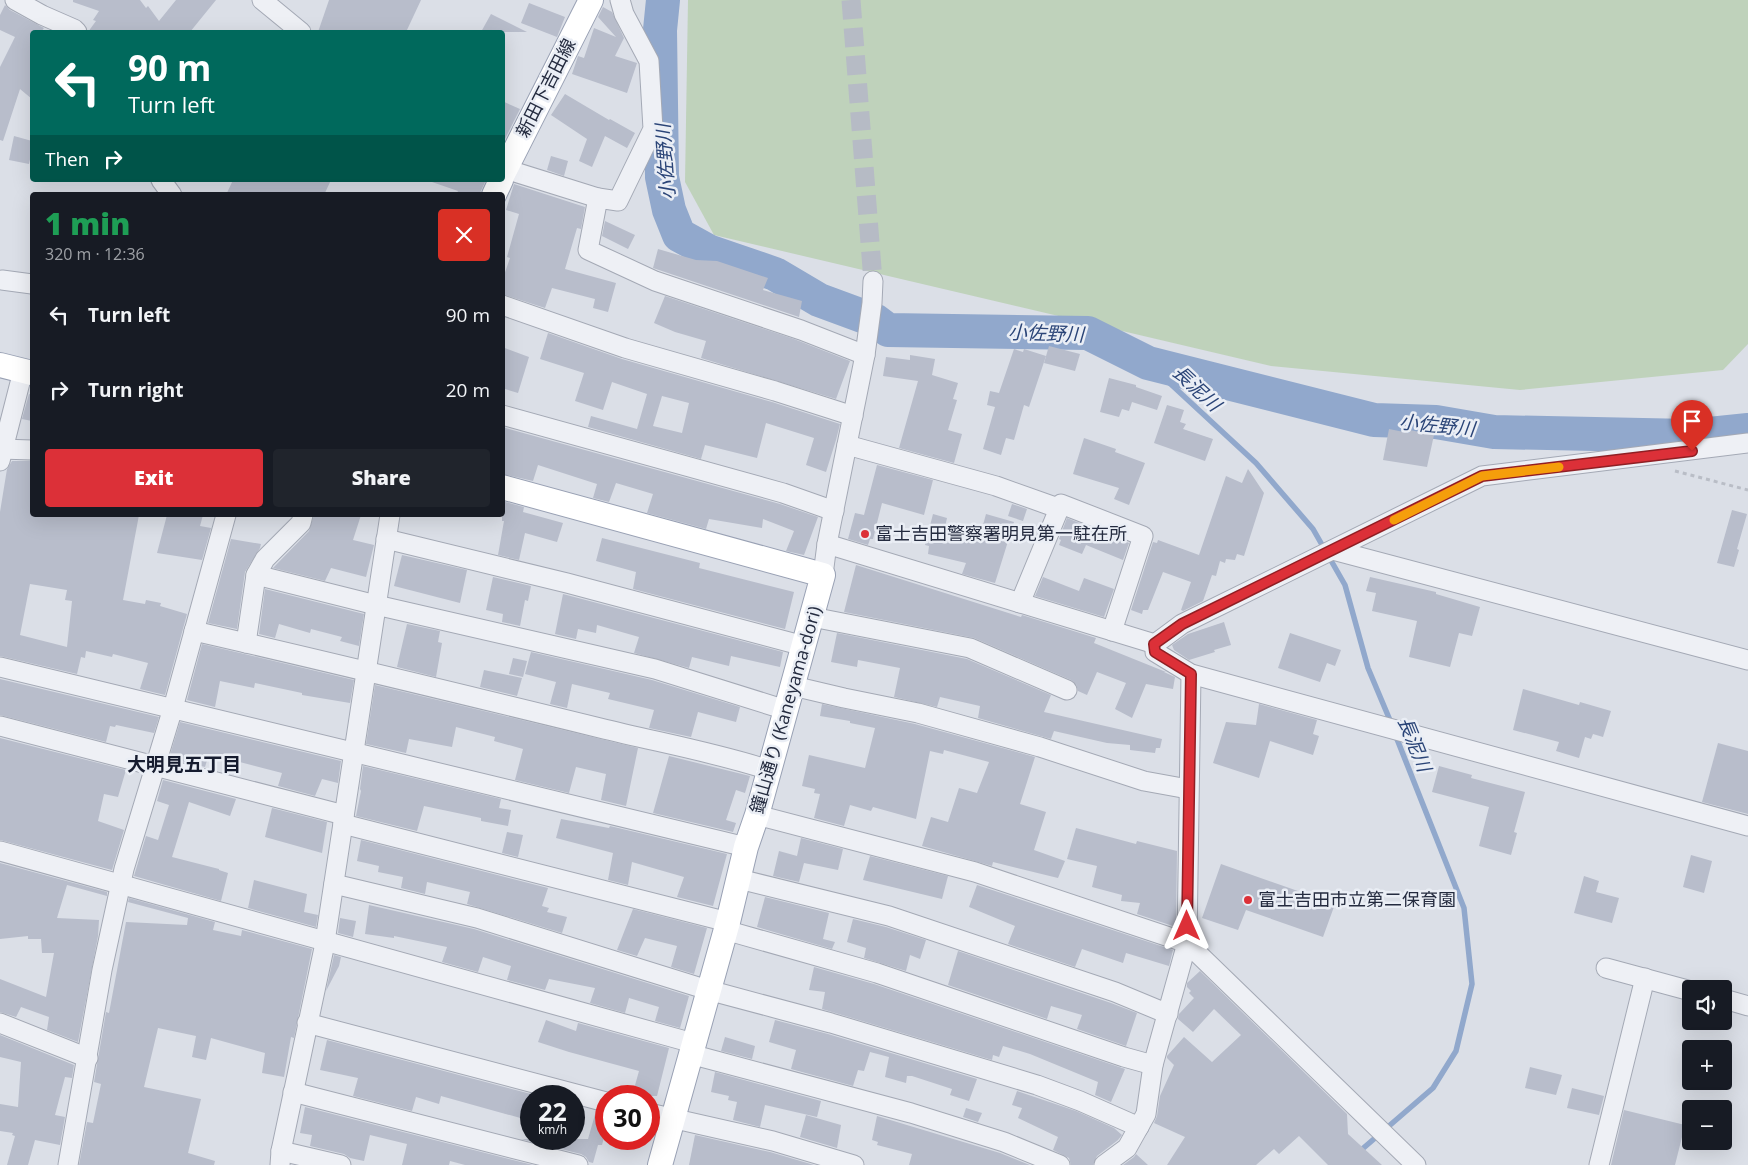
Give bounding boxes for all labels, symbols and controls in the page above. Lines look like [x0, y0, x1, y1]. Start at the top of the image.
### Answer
street label: 新田下吉田線 [510, 34, 580, 141]
text: 90 m [128, 44, 211, 91]
icon: left [45, 50, 110, 115]
text: Turn left [128, 89, 215, 119]
water label: 小佐野川 [649, 121, 681, 201]
icon: right [99, 145, 127, 173]
text: Then [45, 146, 89, 172]
text: 1 min [45, 203, 130, 244]
button: close [438, 209, 490, 261]
text: 320 m · 12:36 [45, 243, 145, 265]
icon: left [45, 301, 73, 329]
text: Turn left [88, 302, 170, 328]
text: 90 m [446, 302, 490, 328]
water label: 小佐野川 [1008, 319, 1086, 347]
water label: 長泥川 [1167, 359, 1228, 418]
icon: right [45, 376, 73, 404]
text: Turn right [88, 377, 183, 403]
text: 20 m [446, 377, 490, 403]
pin [1671, 400, 1713, 451]
icon: arrive [1678, 407, 1706, 435]
water label: 小佐野川 [1398, 408, 1478, 442]
button: Exit [45, 449, 263, 507]
button: Share [273, 449, 490, 507]
place label: 富士吉田警察署明見第一駐在所 [875, 521, 1127, 545]
marker: 富士吉田警察署明見第一駐在所 [859, 528, 871, 540]
street label: 鐘山通り (Kaneyama-dori) [744, 603, 826, 816]
water label: 長泥川 [1392, 713, 1438, 777]
district label: 大明見五丁目 [127, 751, 241, 777]
place label: 富士吉田市立第二保育園 [1258, 887, 1456, 911]
marker: 富士吉田市立第二保育園 [1242, 894, 1254, 906]
position arrow [1160, 899, 1212, 951]
map controls [1682, 980, 1732, 1150]
button: sound [1682, 980, 1732, 1030]
button: + [1682, 1040, 1732, 1090]
speed limit sign: 30 [595, 1085, 660, 1150]
text: 22 [538, 1094, 567, 1128]
button: − [1682, 1100, 1732, 1150]
text: km/h [538, 1121, 567, 1138]

